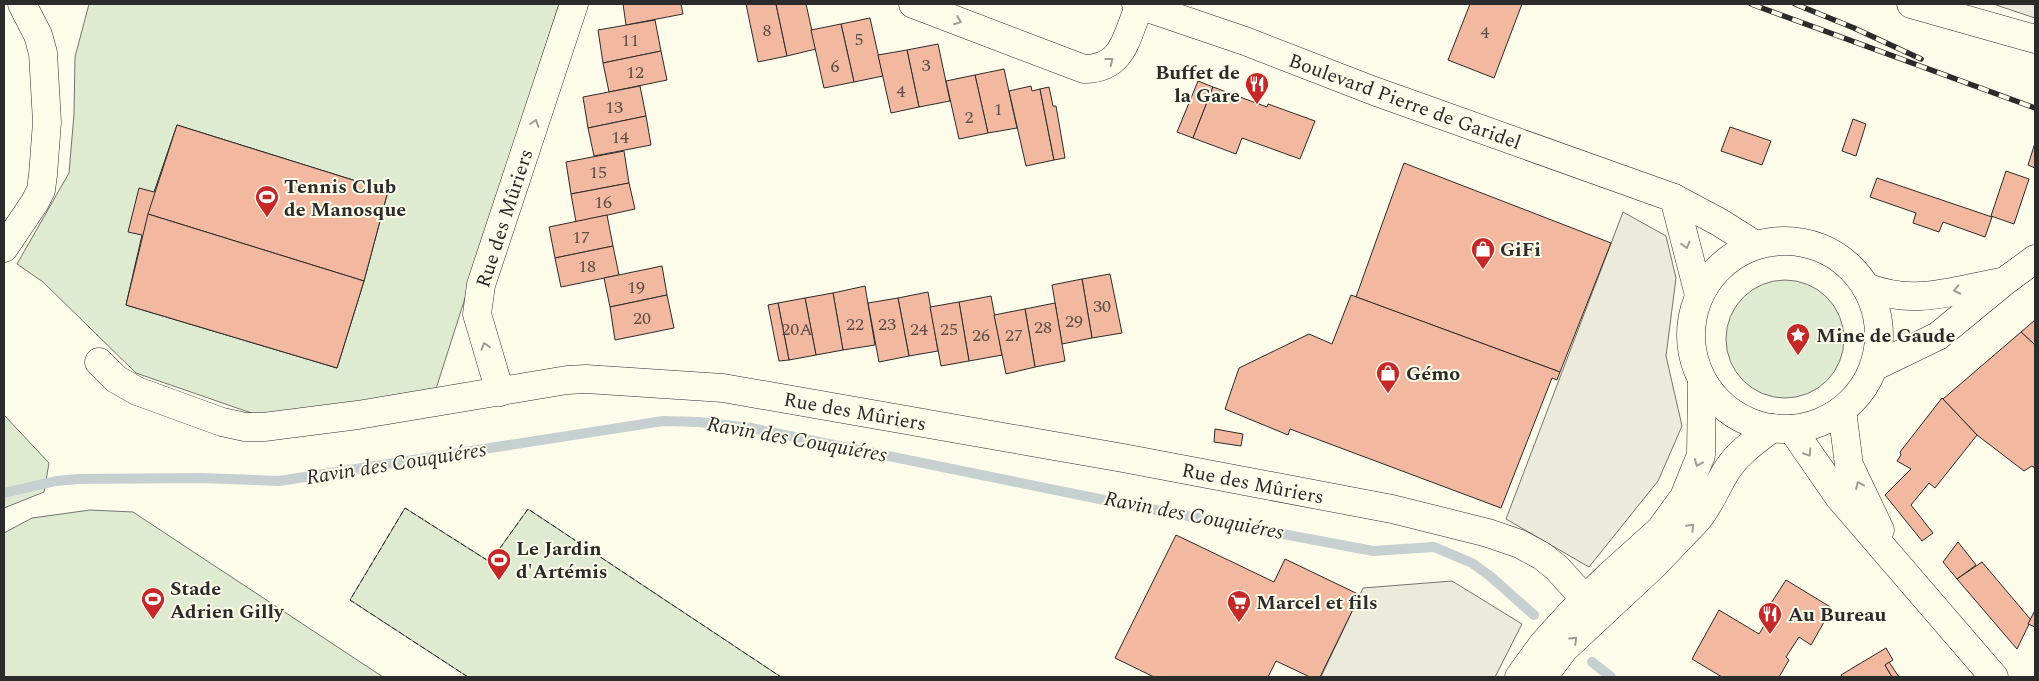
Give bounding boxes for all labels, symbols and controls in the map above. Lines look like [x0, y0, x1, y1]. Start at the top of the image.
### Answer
one-way arrow [954, 15, 962, 25]
house number: 8 [763, 17, 772, 44]
house number: 4 [1481, 19, 1490, 46]
house number: 5 [855, 26, 864, 53]
house number: 11 [621, 27, 639, 54]
street label: Boulevard Pierre de Garidel [1284, 46, 1525, 158]
house number: 3 [922, 52, 931, 79]
house number: 6 [831, 53, 840, 80]
place label: Buffet de la Gare [1155, 58, 1240, 111]
house number: 12 [626, 59, 644, 86]
one-way arrow [1104, 59, 1113, 67]
restaurant icon: Buffet de la Gare [1244, 71, 1270, 105]
house number: 4 [897, 78, 906, 105]
house number: 13 [605, 94, 623, 121]
house number: 1 [994, 96, 1003, 123]
house number: 2 [965, 104, 974, 131]
one-way arrow [529, 120, 539, 128]
house number: 14 [611, 124, 629, 151]
street label: Rue des Mûriers [468, 145, 542, 292]
house number: 15 [589, 159, 607, 186]
place label: Tennis Club de Manosque [284, 172, 406, 225]
sports icon: Tennis Club de Manosque [254, 184, 280, 218]
house number: 16 [594, 189, 612, 216]
house number: 17 [572, 224, 590, 251]
place label: GiFi [1500, 235, 1541, 265]
shop icon: GiFi [1470, 236, 1496, 270]
one-way arrow [1680, 240, 1691, 249]
house number: 18 [578, 253, 596, 280]
house number: 19 [627, 274, 645, 301]
one-way arrow [1953, 285, 1961, 295]
house number: 30 [1093, 293, 1111, 320]
house number: 20 [633, 305, 651, 332]
house number: 29 [1065, 308, 1083, 335]
house number: 22 [846, 311, 864, 338]
house number: 23 [878, 311, 896, 338]
house number: 28 [1034, 314, 1052, 341]
house number: 20A [781, 316, 813, 343]
house number: 24 [910, 316, 928, 343]
house number: 25 [940, 316, 958, 343]
place label: Mine de Gaude [1816, 321, 1955, 351]
house number: 26 [972, 322, 990, 349]
house number: 27 [1005, 322, 1023, 349]
place icon: Mine de Gaude [1785, 322, 1811, 356]
one-way arrow [481, 342, 491, 350]
place label: Gémo [1406, 359, 1460, 389]
shop icon: Gémo [1375, 360, 1401, 394]
street label: Rue des Mûriers [781, 385, 929, 439]
water label: Ravin des Couquiéres [704, 408, 890, 472]
water label: Ravin des Couquiéres [304, 434, 489, 494]
one-way arrow [1802, 447, 1811, 456]
street label: Rue des Mûriers [1179, 455, 1327, 512]
one-way arrow [1693, 458, 1703, 466]
one-way arrow [1855, 482, 1865, 491]
water label: Ravin des Couquiéres [1101, 483, 1287, 549]
one-way arrow [1685, 524, 1694, 533]
place label: Le Jardin d'Artémis [516, 534, 608, 587]
sports icon: Le Jardin d'Artémis [486, 547, 512, 581]
place label: Stade Adrien Gilly [170, 574, 285, 627]
sports icon: Stade Adrien Gilly [140, 586, 166, 620]
place label: Marcel et fils [1256, 588, 1378, 618]
supermarket icon: Marcel et fils [1226, 589, 1252, 623]
place label: Au Bureau [1788, 600, 1886, 630]
restaurant icon: Au Bureau [1757, 601, 1783, 635]
one-way arrow [1568, 637, 1577, 646]

